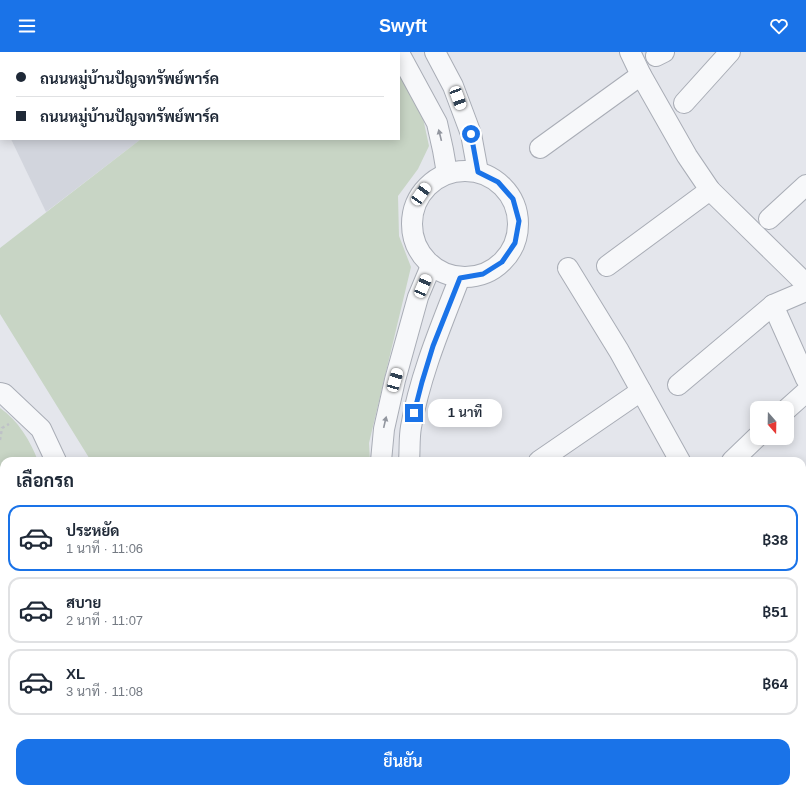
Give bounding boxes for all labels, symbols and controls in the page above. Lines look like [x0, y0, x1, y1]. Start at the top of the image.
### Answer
icon: menu [16, 15, 38, 37]
icon: heart [768, 15, 790, 37]
text: Swyft [379, 16, 427, 36]
text: ถนนหมู่บ้านปัญจทรัพย์พาร์ค [40, 70, 219, 87]
car [448, 85, 468, 111]
text: ถนนหมู่บ้านปัญจทรัพย์พาร์ค [40, 108, 219, 125]
route start [462, 125, 480, 143]
one-way arrow [436, 129, 442, 141]
car [409, 181, 433, 207]
car [413, 273, 433, 299]
car [386, 367, 404, 393]
callout: 1 นาที [428, 399, 502, 427]
north arrow [750, 401, 794, 445]
map controls [750, 401, 794, 445]
route end [405, 404, 423, 422]
text: 1 นาที [448, 405, 482, 420]
one-way arrow [383, 416, 389, 428]
text: เลือกรถ [16, 471, 74, 491]
icon: car [18, 520, 54, 556]
text: ประหยัด [66, 522, 119, 539]
text: ฿38 [762, 531, 788, 548]
text: 1 นาที · 11:06 [66, 541, 143, 556]
icon: car [18, 592, 54, 628]
text: สบาย [66, 594, 101, 611]
text: ฿51 [762, 603, 788, 620]
text: 2 นาที · 11:07 [66, 613, 143, 628]
icon: car [18, 664, 54, 700]
text: XL [66, 665, 85, 682]
text: ฿64 [762, 675, 788, 692]
text: 3 นาที · 11:08 [66, 684, 143, 699]
button: ยืนยัน [16, 739, 790, 785]

